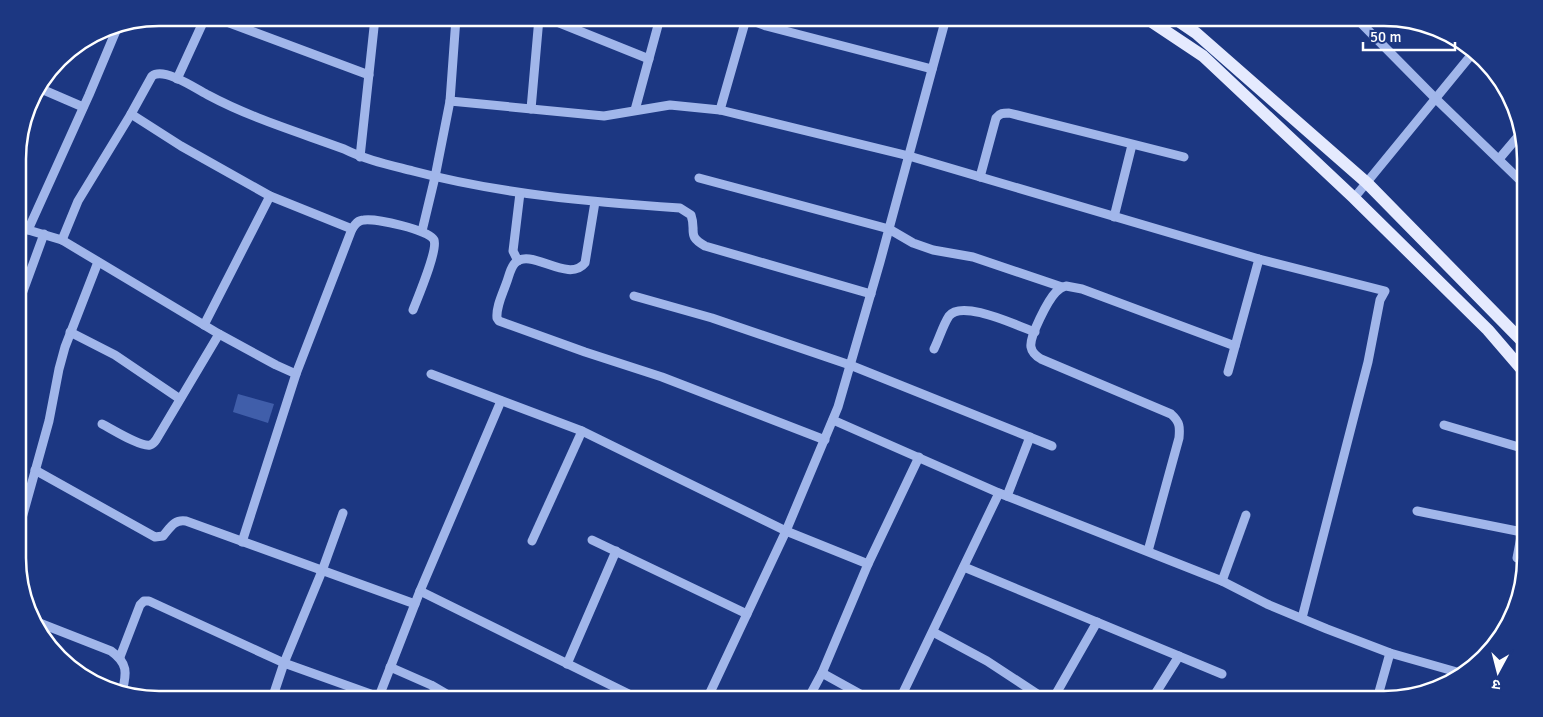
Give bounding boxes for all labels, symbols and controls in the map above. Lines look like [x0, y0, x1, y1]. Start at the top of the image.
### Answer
scale bar [1363, 20, 1456, 52]
text: 50 m [1370, 28, 1401, 46]
north arrow [1473, 647, 1523, 697]
text: उ [1491, 675, 1502, 693]

